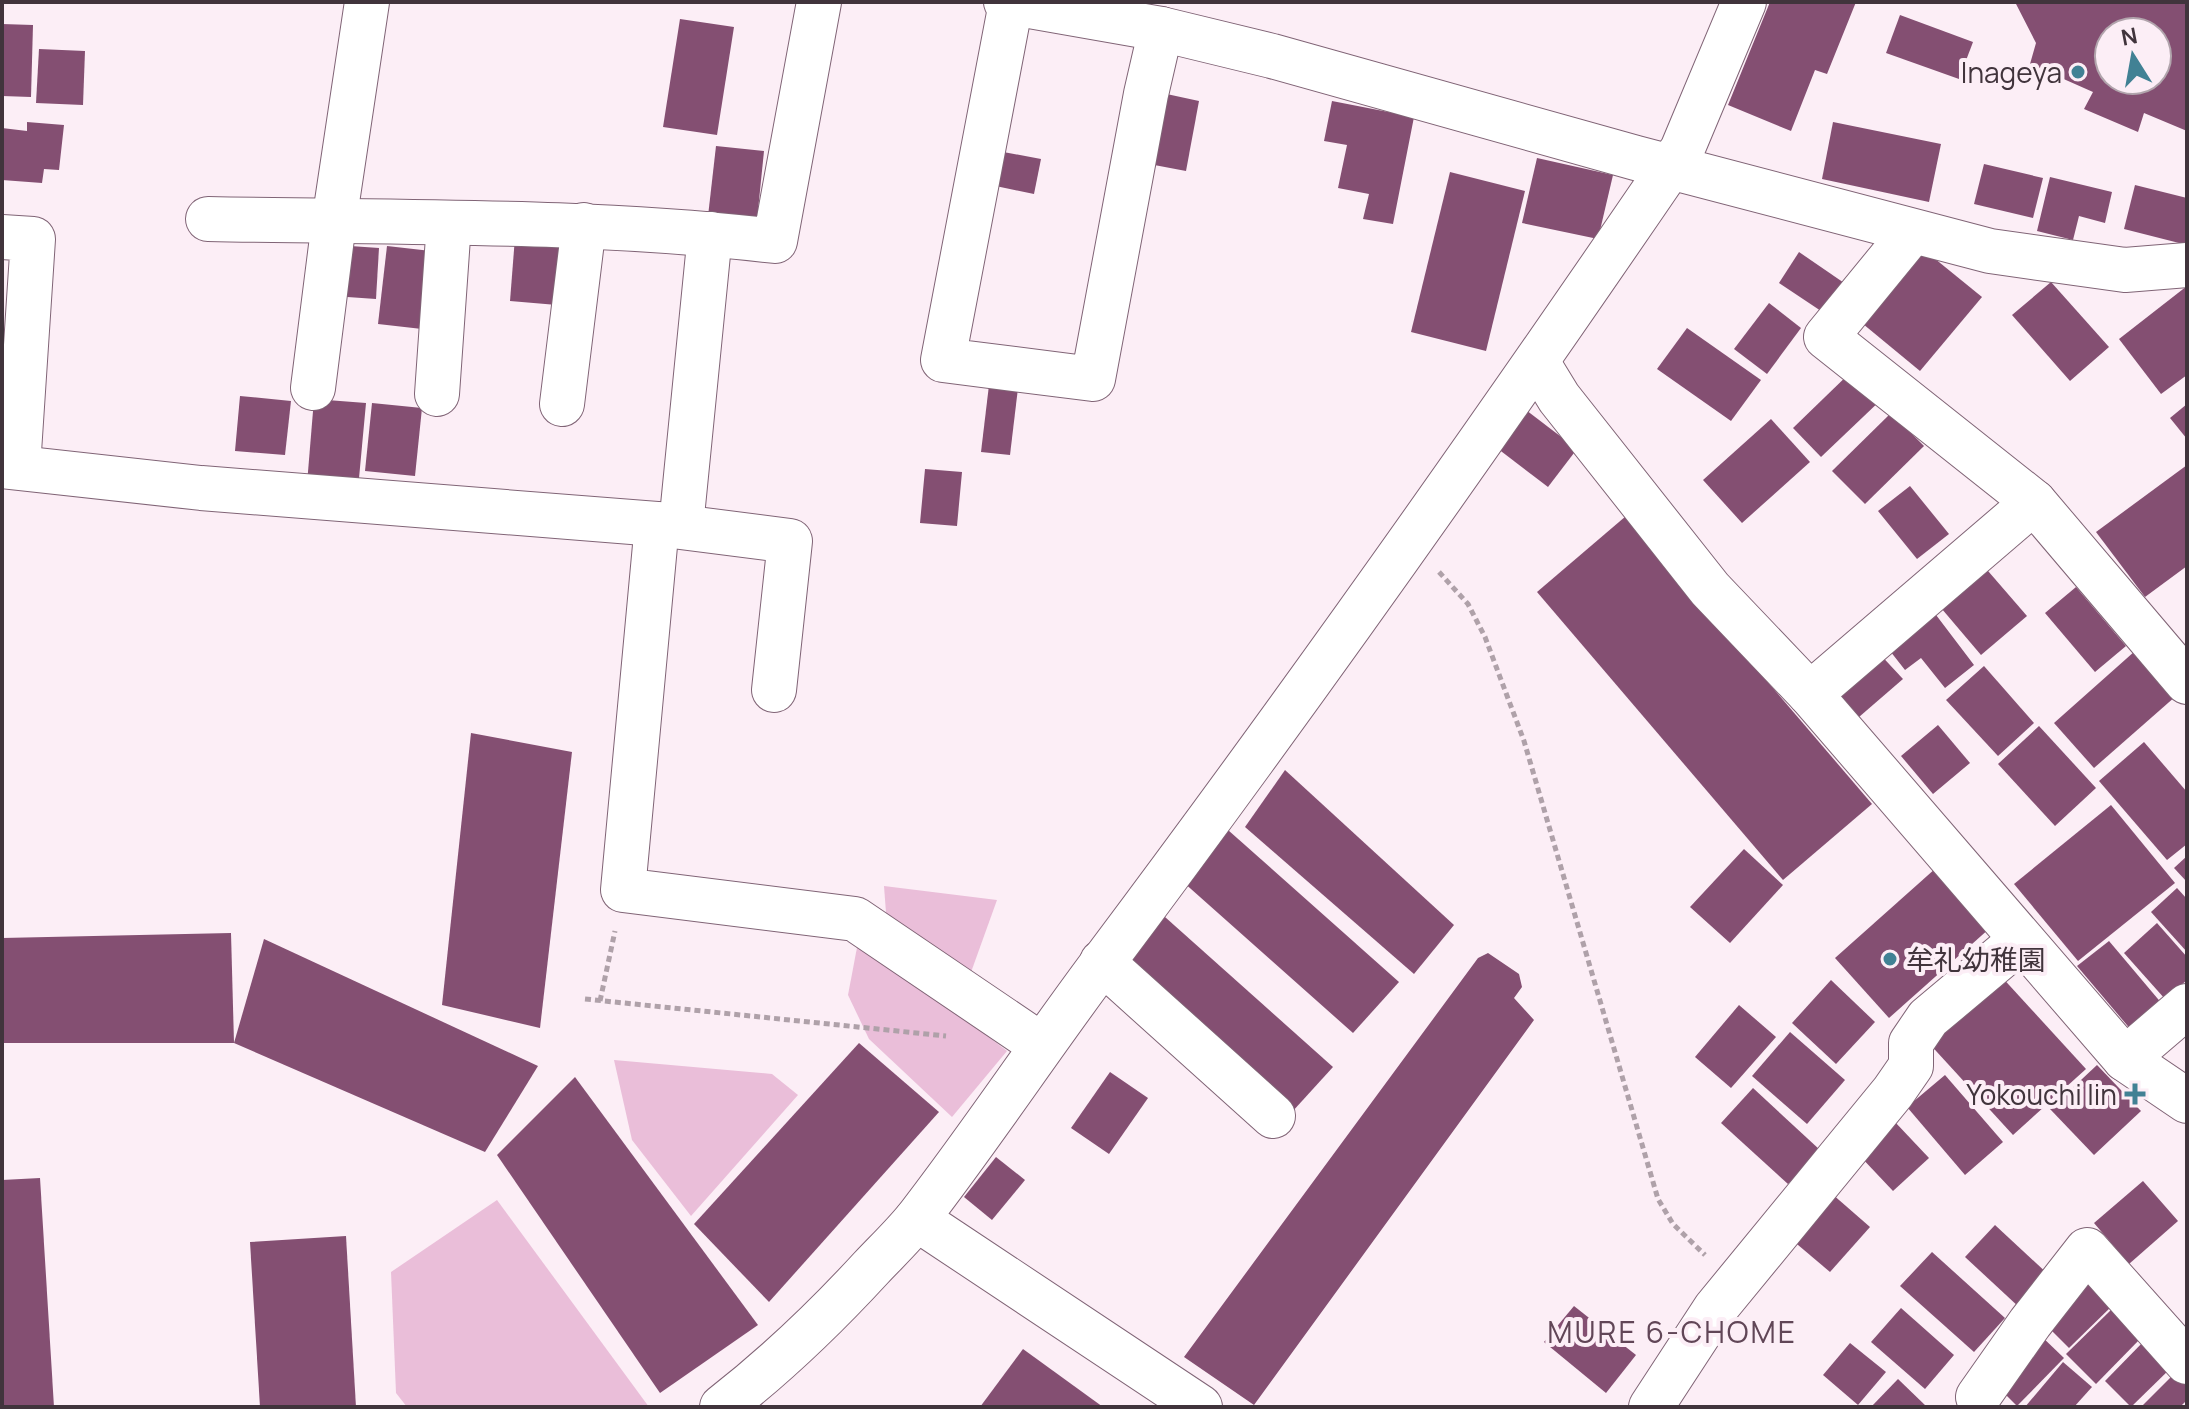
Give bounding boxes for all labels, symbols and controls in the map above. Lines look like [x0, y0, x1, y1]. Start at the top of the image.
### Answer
north arrow [2093, 16, 2173, 96]
text: N [2119, 20, 2140, 53]
place label: Inageya [1961, 53, 2062, 91]
marker: Inageya [2069, 63, 2087, 81]
place label: 牟礼幼稚園 [1906, 940, 2046, 978]
marker: 牟礼幼稚園 [1881, 950, 1899, 968]
place label: Yokouchi Iin [1966, 1075, 2117, 1113]
marker: Yokouchi Iin [2124, 1083, 2146, 1105]
district label: MURE 6-CHOME [1547, 1311, 1797, 1352]

